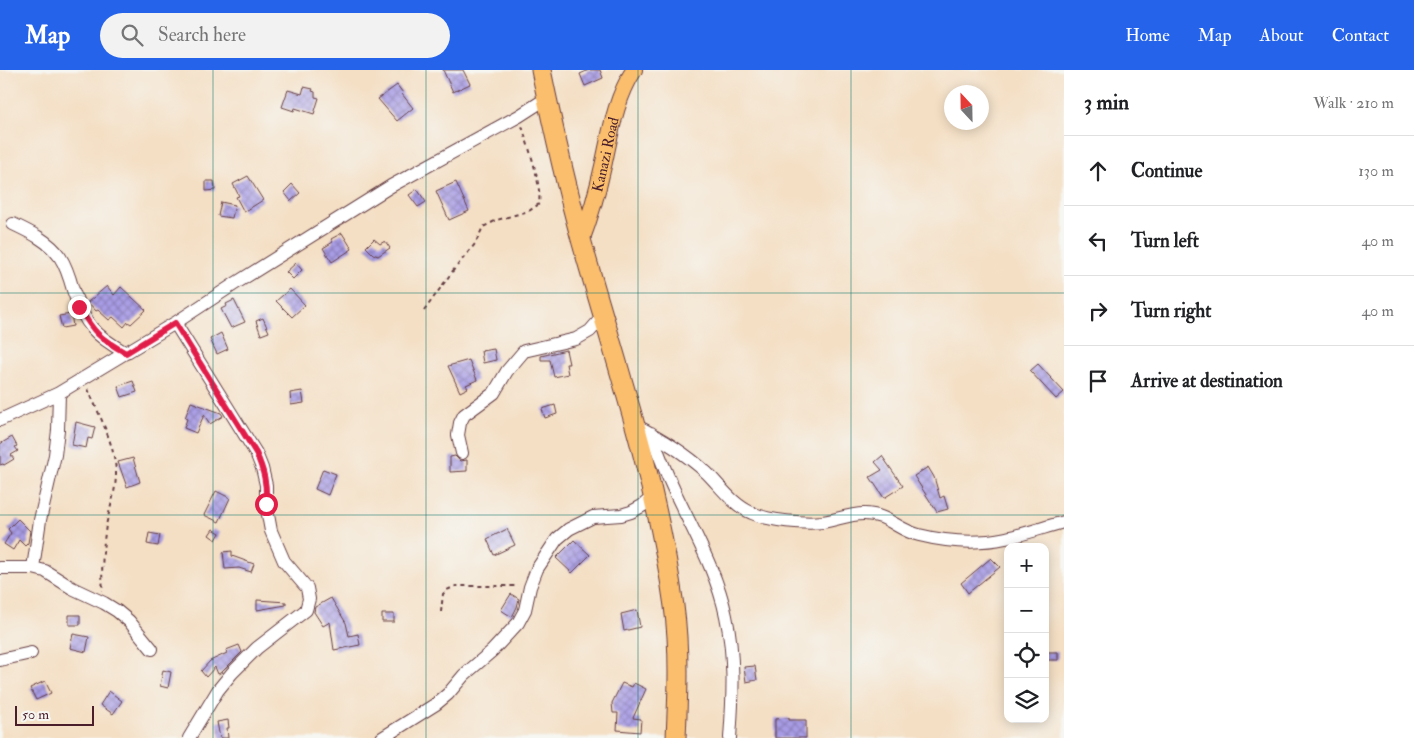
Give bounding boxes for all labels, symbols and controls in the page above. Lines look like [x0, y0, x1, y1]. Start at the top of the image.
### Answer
search box [100, 13, 450, 58]
text: Map [25, 20, 70, 51]
icon: search [118, 21, 146, 49]
text: Search here [158, 23, 246, 47]
text: Home [1125, 24, 1170, 47]
text: Map [1198, 24, 1232, 47]
text: About [1260, 24, 1304, 47]
text: Contact [1332, 24, 1389, 47]
north arrow [944, 85, 989, 130]
text: 3 min [1084, 89, 1129, 116]
text: Walk · 210 m [1313, 93, 1394, 113]
street label: Kanazi Road [588, 114, 624, 194]
icon: ahead [1084, 157, 1112, 185]
text: Continue [1131, 159, 1202, 183]
text: 130 m [1358, 161, 1394, 181]
icon: left [1084, 227, 1112, 255]
text: Turn left [1131, 229, 1199, 253]
text: 40 m [1361, 231, 1394, 251]
route end [68, 296, 91, 319]
icon: right [1084, 297, 1112, 325]
text: Turn right [1131, 299, 1211, 323]
text: 40 m [1361, 301, 1394, 321]
icon: arrive [1084, 367, 1112, 395]
text: Arrive at destination [1131, 369, 1283, 393]
route start [255, 493, 278, 516]
map controls [1004, 543, 1049, 723]
button: + [1004, 543, 1049, 588]
button: − [1004, 588, 1049, 633]
button: locate [1004, 633, 1049, 678]
button: layers [1004, 678, 1049, 723]
scale bar [15, 703, 94, 726]
text: 50 m [22, 706, 49, 723]

